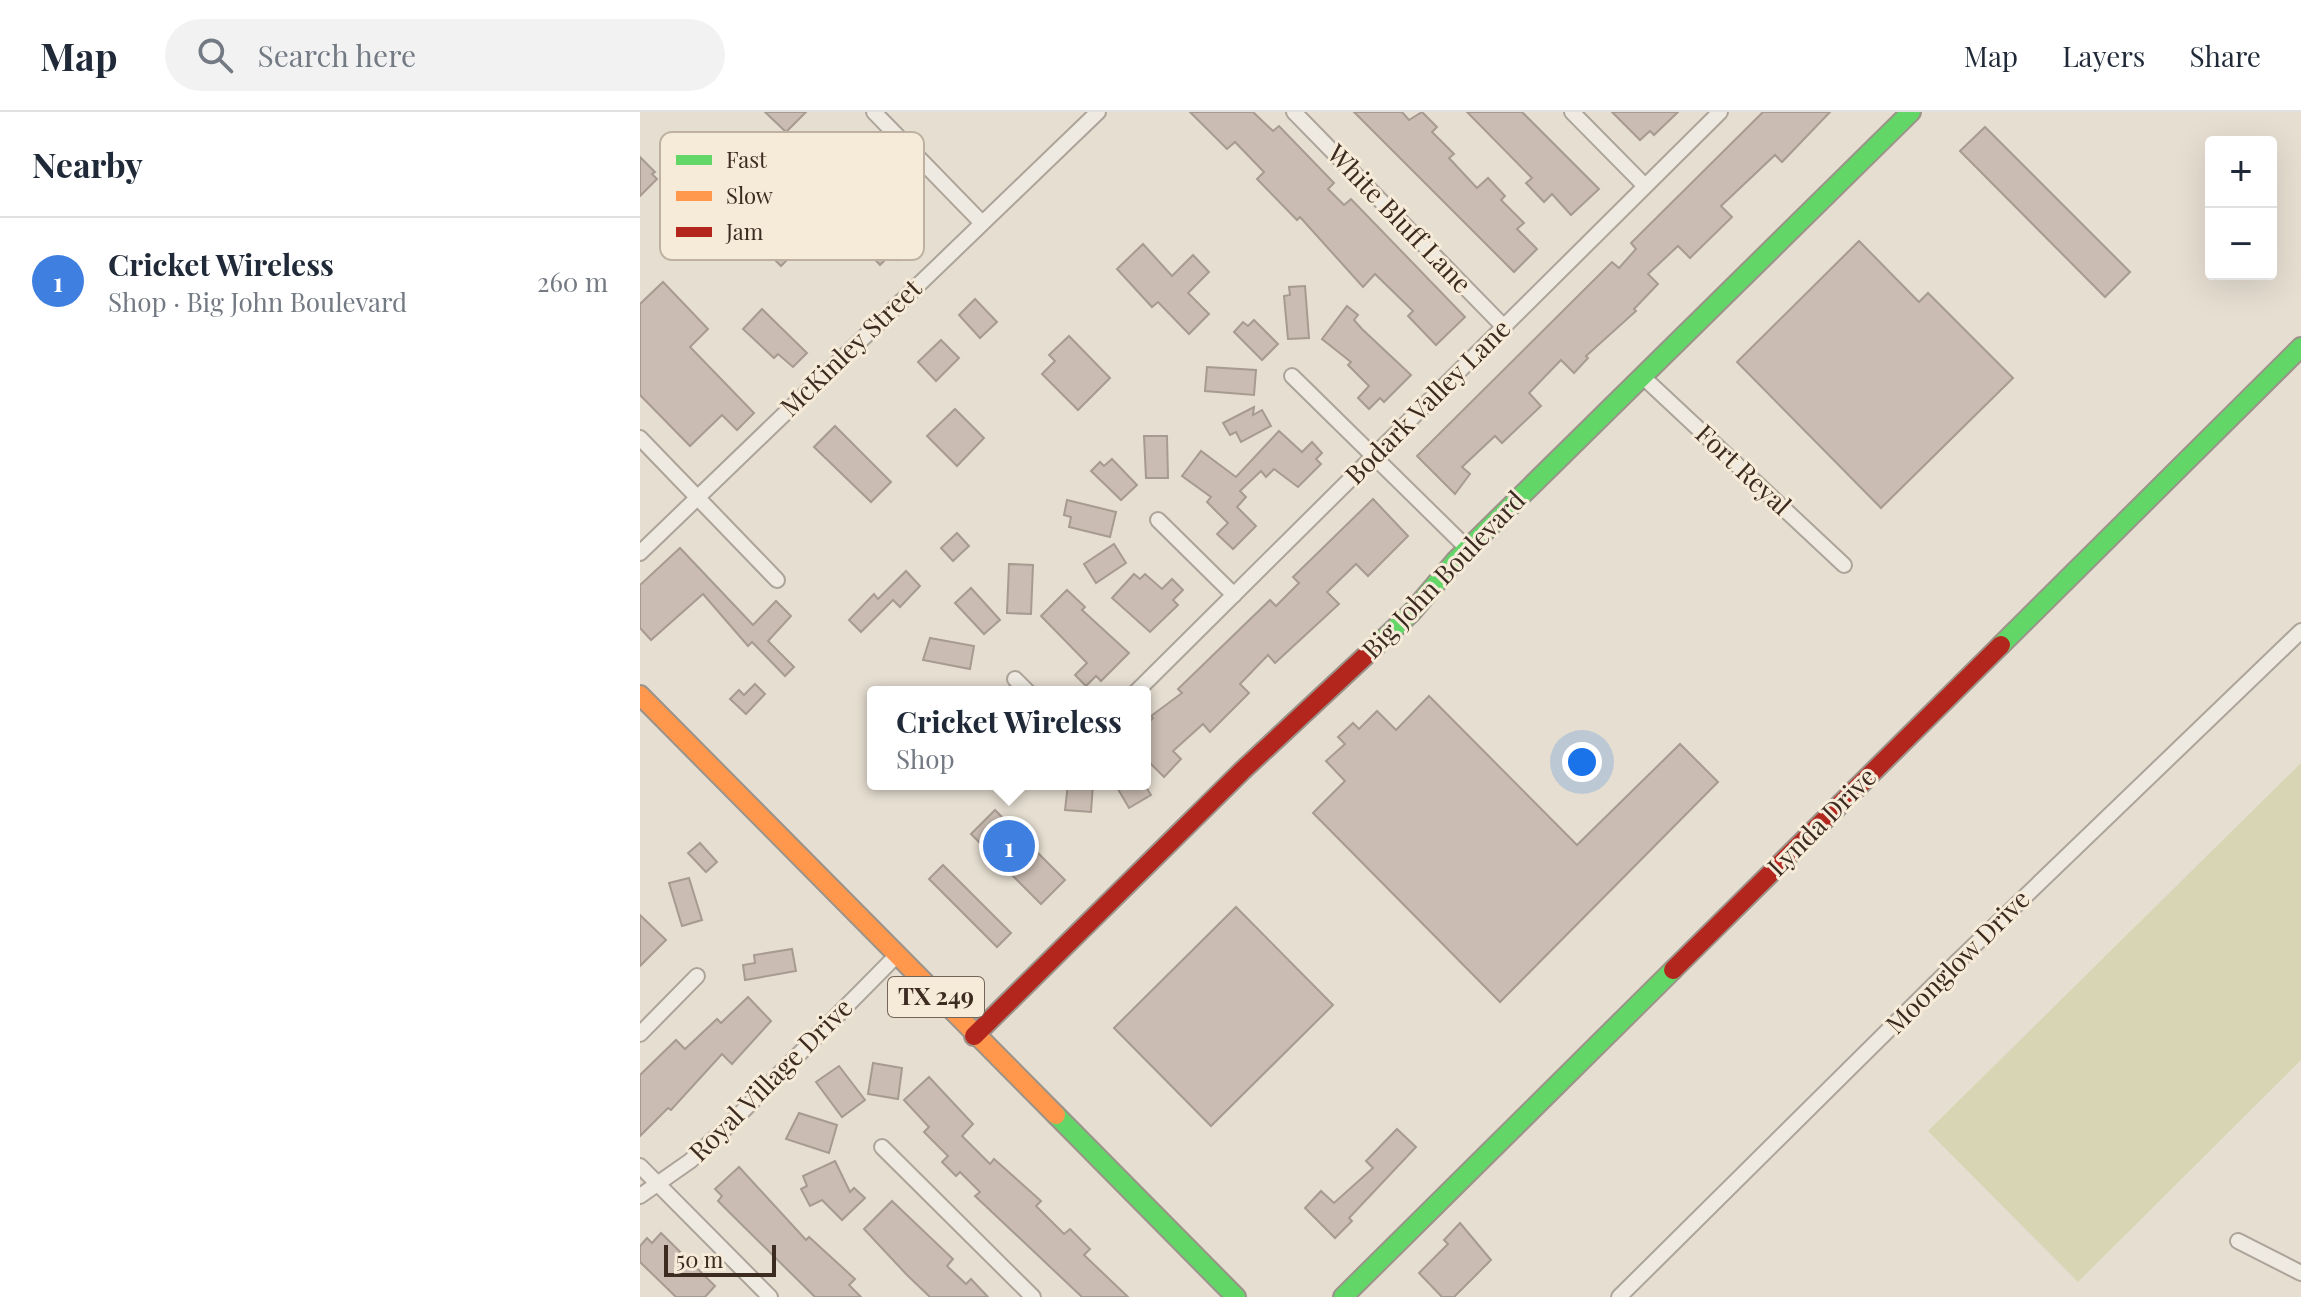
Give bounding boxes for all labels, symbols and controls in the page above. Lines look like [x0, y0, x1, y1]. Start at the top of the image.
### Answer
search box [165, 19, 725, 91]
text: Map [40, 30, 117, 81]
icon: search [193, 33, 237, 77]
text: Search here [257, 35, 416, 75]
text: Map [1964, 37, 2018, 74]
text: Layers [2062, 37, 2145, 74]
text: Share [2189, 37, 2261, 74]
legend [660, 132, 924, 260]
street label: White Bluff Lane [1319, 135, 1480, 300]
map controls [2205, 136, 2277, 280]
button: + [2205, 136, 2277, 208]
text: Nearby [32, 141, 143, 187]
text: Fast [726, 144, 768, 174]
text: Slow [726, 180, 773, 210]
button: − [2205, 208, 2277, 280]
text: Jam [725, 216, 764, 246]
text: Cricket Wireless [108, 244, 334, 284]
text: 1 [53, 264, 63, 299]
text: 260 m [537, 264, 608, 299]
street label: McKinley Street [772, 270, 929, 423]
text: Shop · Big John Boulevard [108, 284, 407, 319]
street label: Bodark Valley Lane [1337, 311, 1517, 491]
street label: Fort Reyal [1689, 416, 1799, 522]
street label: Big John Boulevard [1354, 482, 1532, 665]
popup [867, 686, 1151, 790]
text: Cricket Wireless [896, 701, 1122, 741]
text: Shop [896, 741, 955, 776]
your location [1562, 742, 1602, 782]
street label: Lynda Drive [1759, 759, 1883, 883]
pin: 1 [983, 816, 1035, 876]
street label: Moonglow Drive [1877, 881, 2037, 1041]
road number: TX 249 [888, 977, 984, 1017]
street label: Royal Village Drive [681, 990, 859, 1168]
scale bar [664, 1241, 776, 1277]
text: 50 m [676, 1244, 723, 1274]

